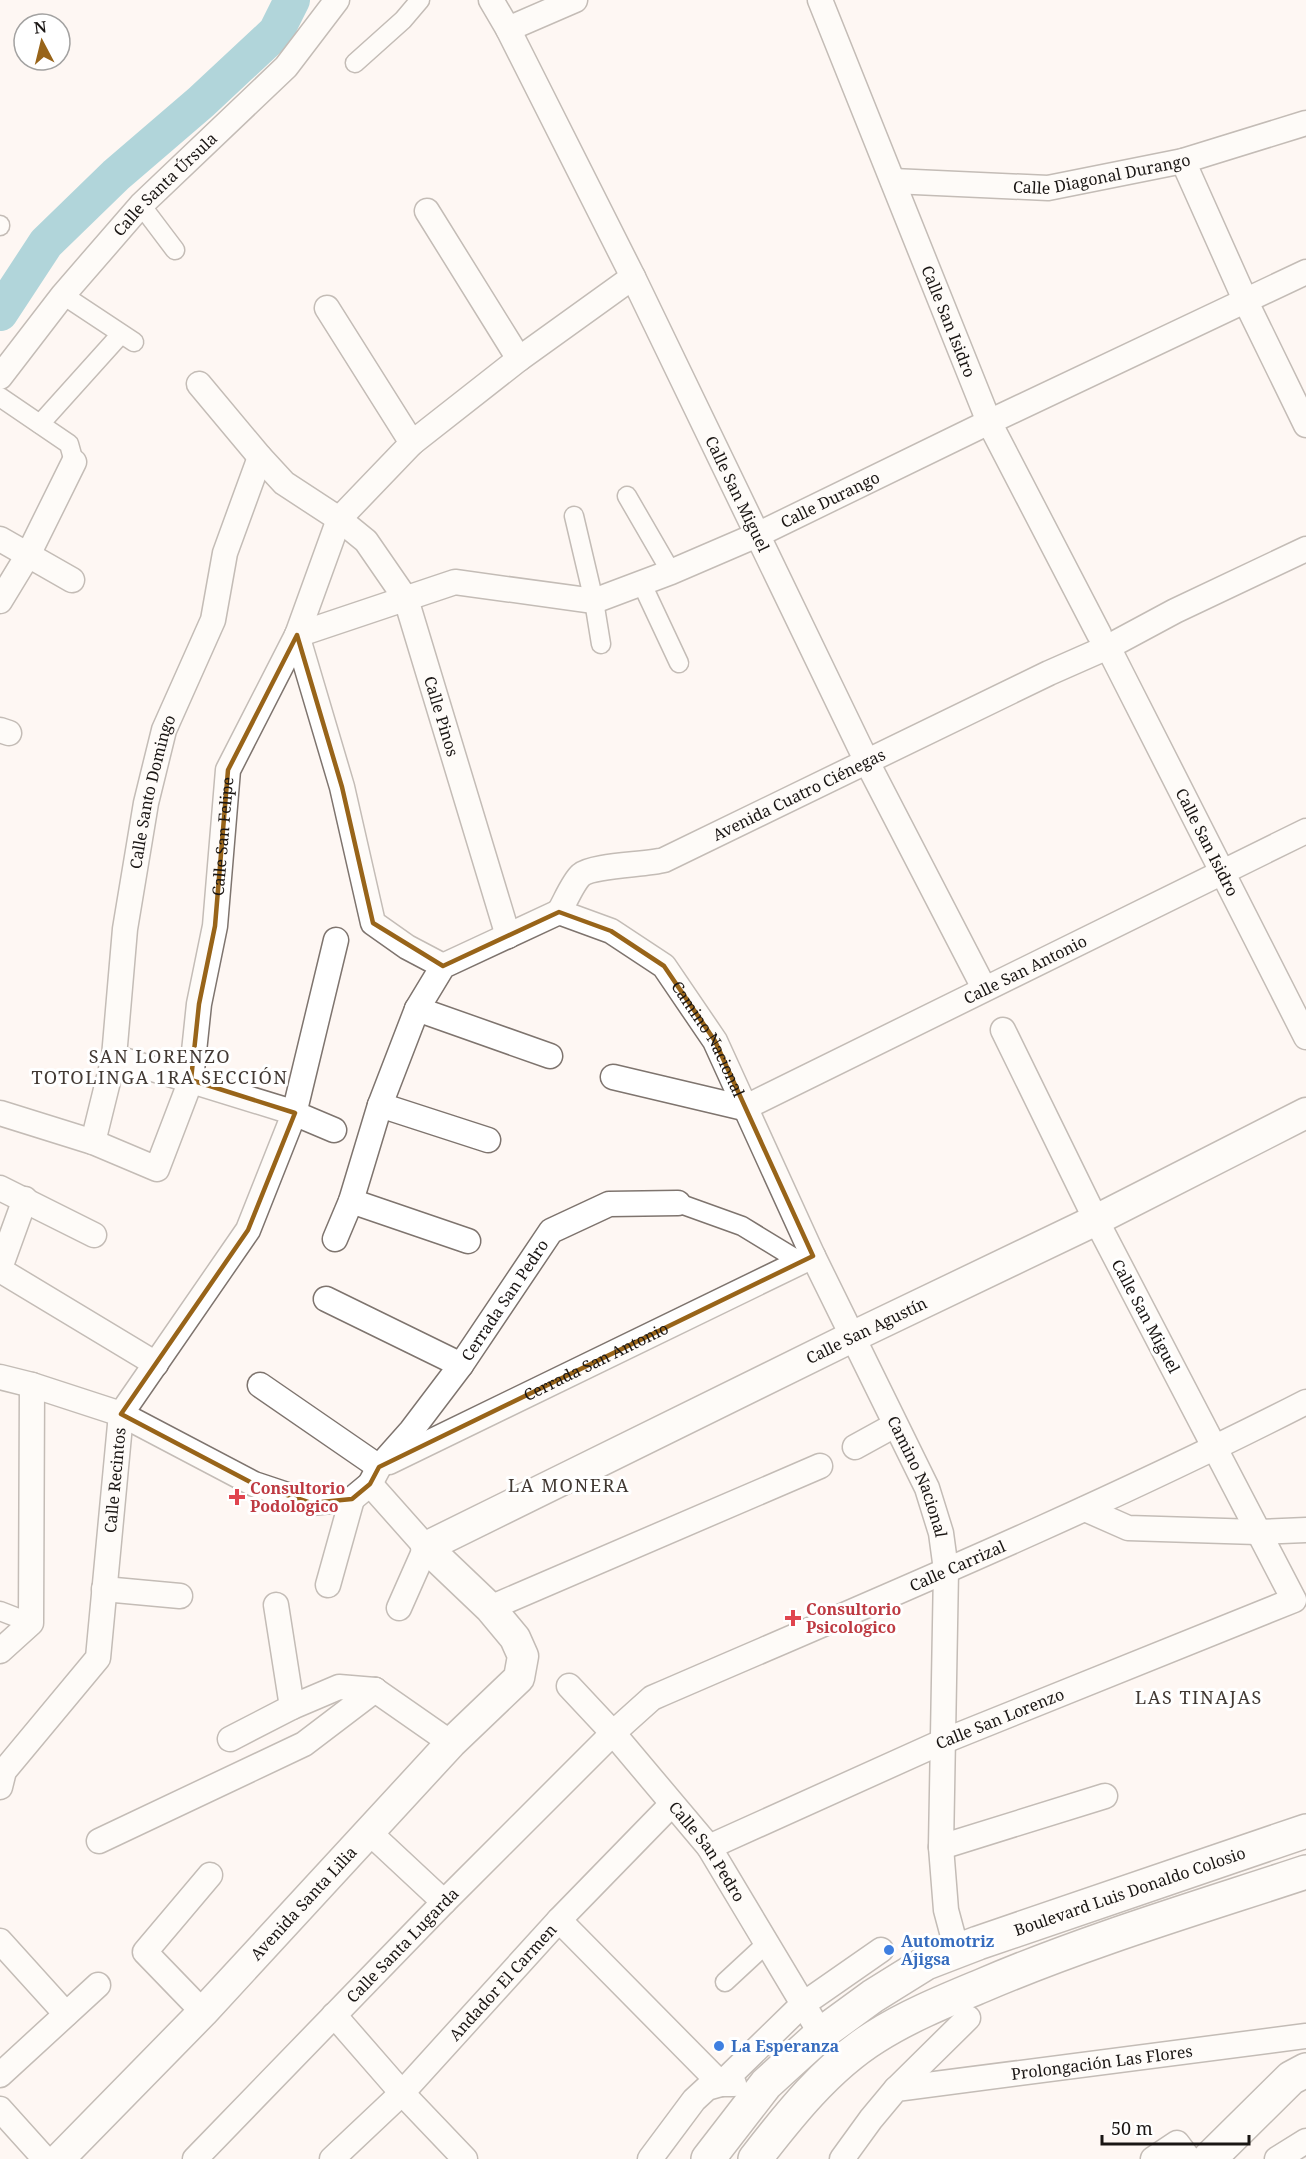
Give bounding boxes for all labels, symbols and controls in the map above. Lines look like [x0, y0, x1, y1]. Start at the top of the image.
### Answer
north arrow [12, 12, 72, 72]
text: N [33, 15, 48, 39]
street label: Calle Santa Úrsula [108, 127, 222, 241]
street label: Calle Diagonal Durango [1012, 148, 1193, 199]
street label: Calle San Isidro [916, 262, 981, 380]
street label: Calle San Miguel [700, 432, 775, 555]
street label: Calle Durango [777, 466, 883, 533]
street label: Calle Pinos [419, 673, 464, 759]
street label: Calle Santo Domingo [124, 711, 181, 871]
street label: Avenida Cuatro Ciénegas [709, 743, 889, 846]
street label: Calle San Felipe [207, 776, 238, 897]
street label: Calle San Isidro [1170, 784, 1244, 900]
street label: Calle San Antonio [960, 930, 1090, 1009]
street label: Camino Nacional [666, 977, 750, 1100]
district label: SAN LORENZO TOTOLINGA 1RA SECCIÓN [31, 1044, 289, 1089]
street label: Cerrada San Pedro [456, 1235, 553, 1365]
street label: Calle San Miguel [1107, 1255, 1185, 1377]
street label: Calle San Agustín [802, 1292, 930, 1369]
street label: Cerrada San Antonio [520, 1317, 672, 1406]
street label: Camino Nacional [882, 1412, 952, 1539]
street label: Calle Recintos [99, 1426, 131, 1534]
district label: LA MONERA [508, 1473, 630, 1497]
place label: Consultorio Podologico [250, 1477, 346, 1517]
marker: Consultorio Podologico [228, 1488, 246, 1506]
street label: Calle Carrizal [906, 1535, 1009, 1597]
place label: Consultorio Psicologico [806, 1598, 902, 1638]
marker: Consultorio Psicologico [784, 1609, 802, 1627]
street label: Calle San Lorenzo [932, 1683, 1067, 1754]
district label: LAS TINAJAS [1135, 1685, 1263, 1709]
street label: Calle San Pedro [664, 1797, 750, 1906]
street label: Avenida Santa Lilia [245, 1841, 362, 1965]
street label: Boulevard Luis Donaldo Colosio [1011, 1842, 1248, 1941]
street label: Calle Santa Lugarda [341, 1883, 463, 2007]
street label: Andador El Carmen [444, 1919, 561, 2045]
place label: Automotriz Ajigsa [901, 1930, 994, 1970]
marker: Automotriz Ajigsa [882, 1943, 896, 1957]
place label: La Esperanza [731, 2035, 840, 2057]
marker: La Esperanza [712, 2039, 726, 2053]
street label: Prolongación Las Flores [1010, 2040, 1194, 2085]
scale bar [1102, 2108, 1249, 2146]
text: 50 m [1111, 2116, 1153, 2140]

